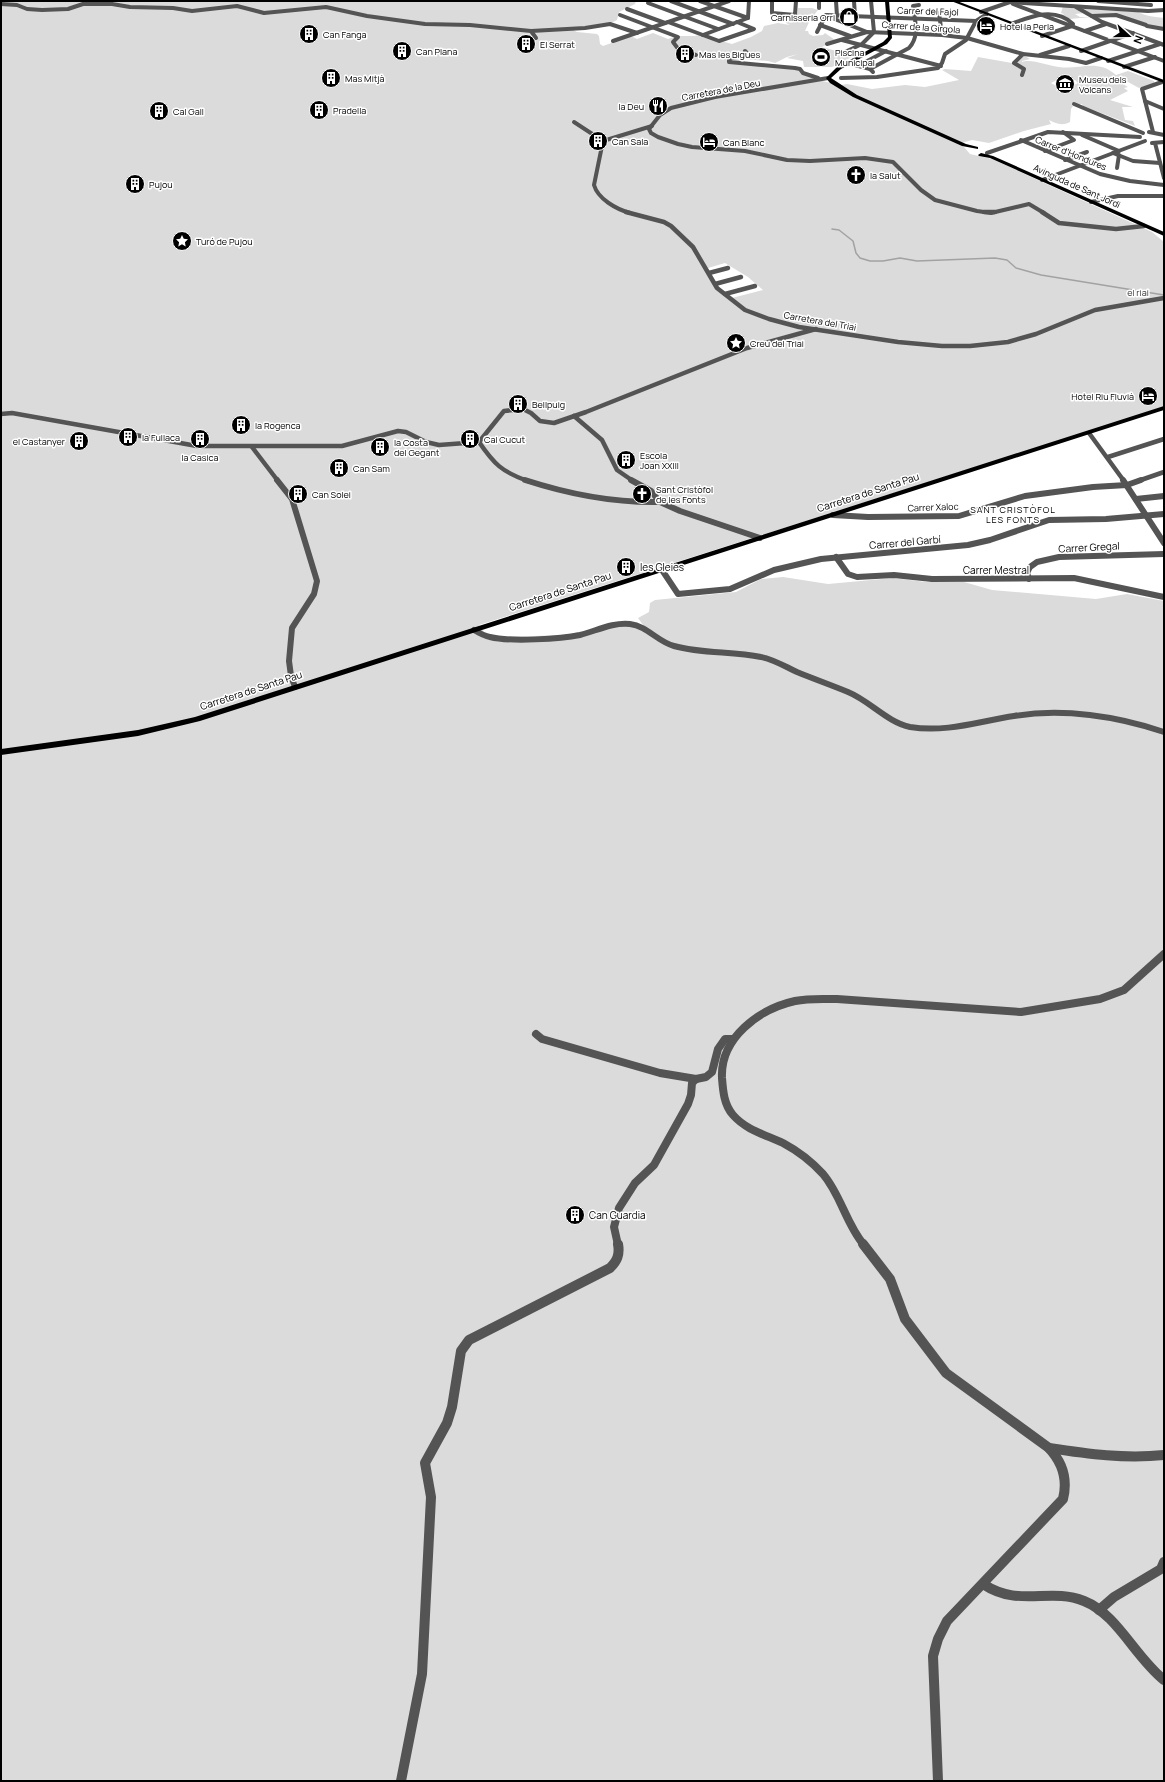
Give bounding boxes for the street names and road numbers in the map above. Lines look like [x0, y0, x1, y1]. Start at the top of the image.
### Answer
street label: Carrer del Fajol [897, 3, 959, 19]
street label: Carrer de la Gírgola [881, 18, 961, 36]
street label: Carretera de la Deu [681, 76, 761, 104]
street label: Carrer d'Hondures [1033, 133, 1109, 173]
street label: Avinguda de Sant Jordi [1031, 161, 1123, 211]
street label: Carretera del Triai [783, 308, 857, 334]
street label: Carretera de Santa Pau [815, 469, 921, 515]
street label: Carrer Xaloc [907, 500, 959, 514]
street label: Carrer del Garbí [869, 532, 942, 552]
street label: Carrer Gregal [1058, 538, 1120, 556]
street label: Carrer Mestral [963, 563, 1029, 577]
street label: Carretera de Santa Pau [507, 568, 613, 614]
street label: Carretera de Santa Pau [198, 667, 304, 713]

